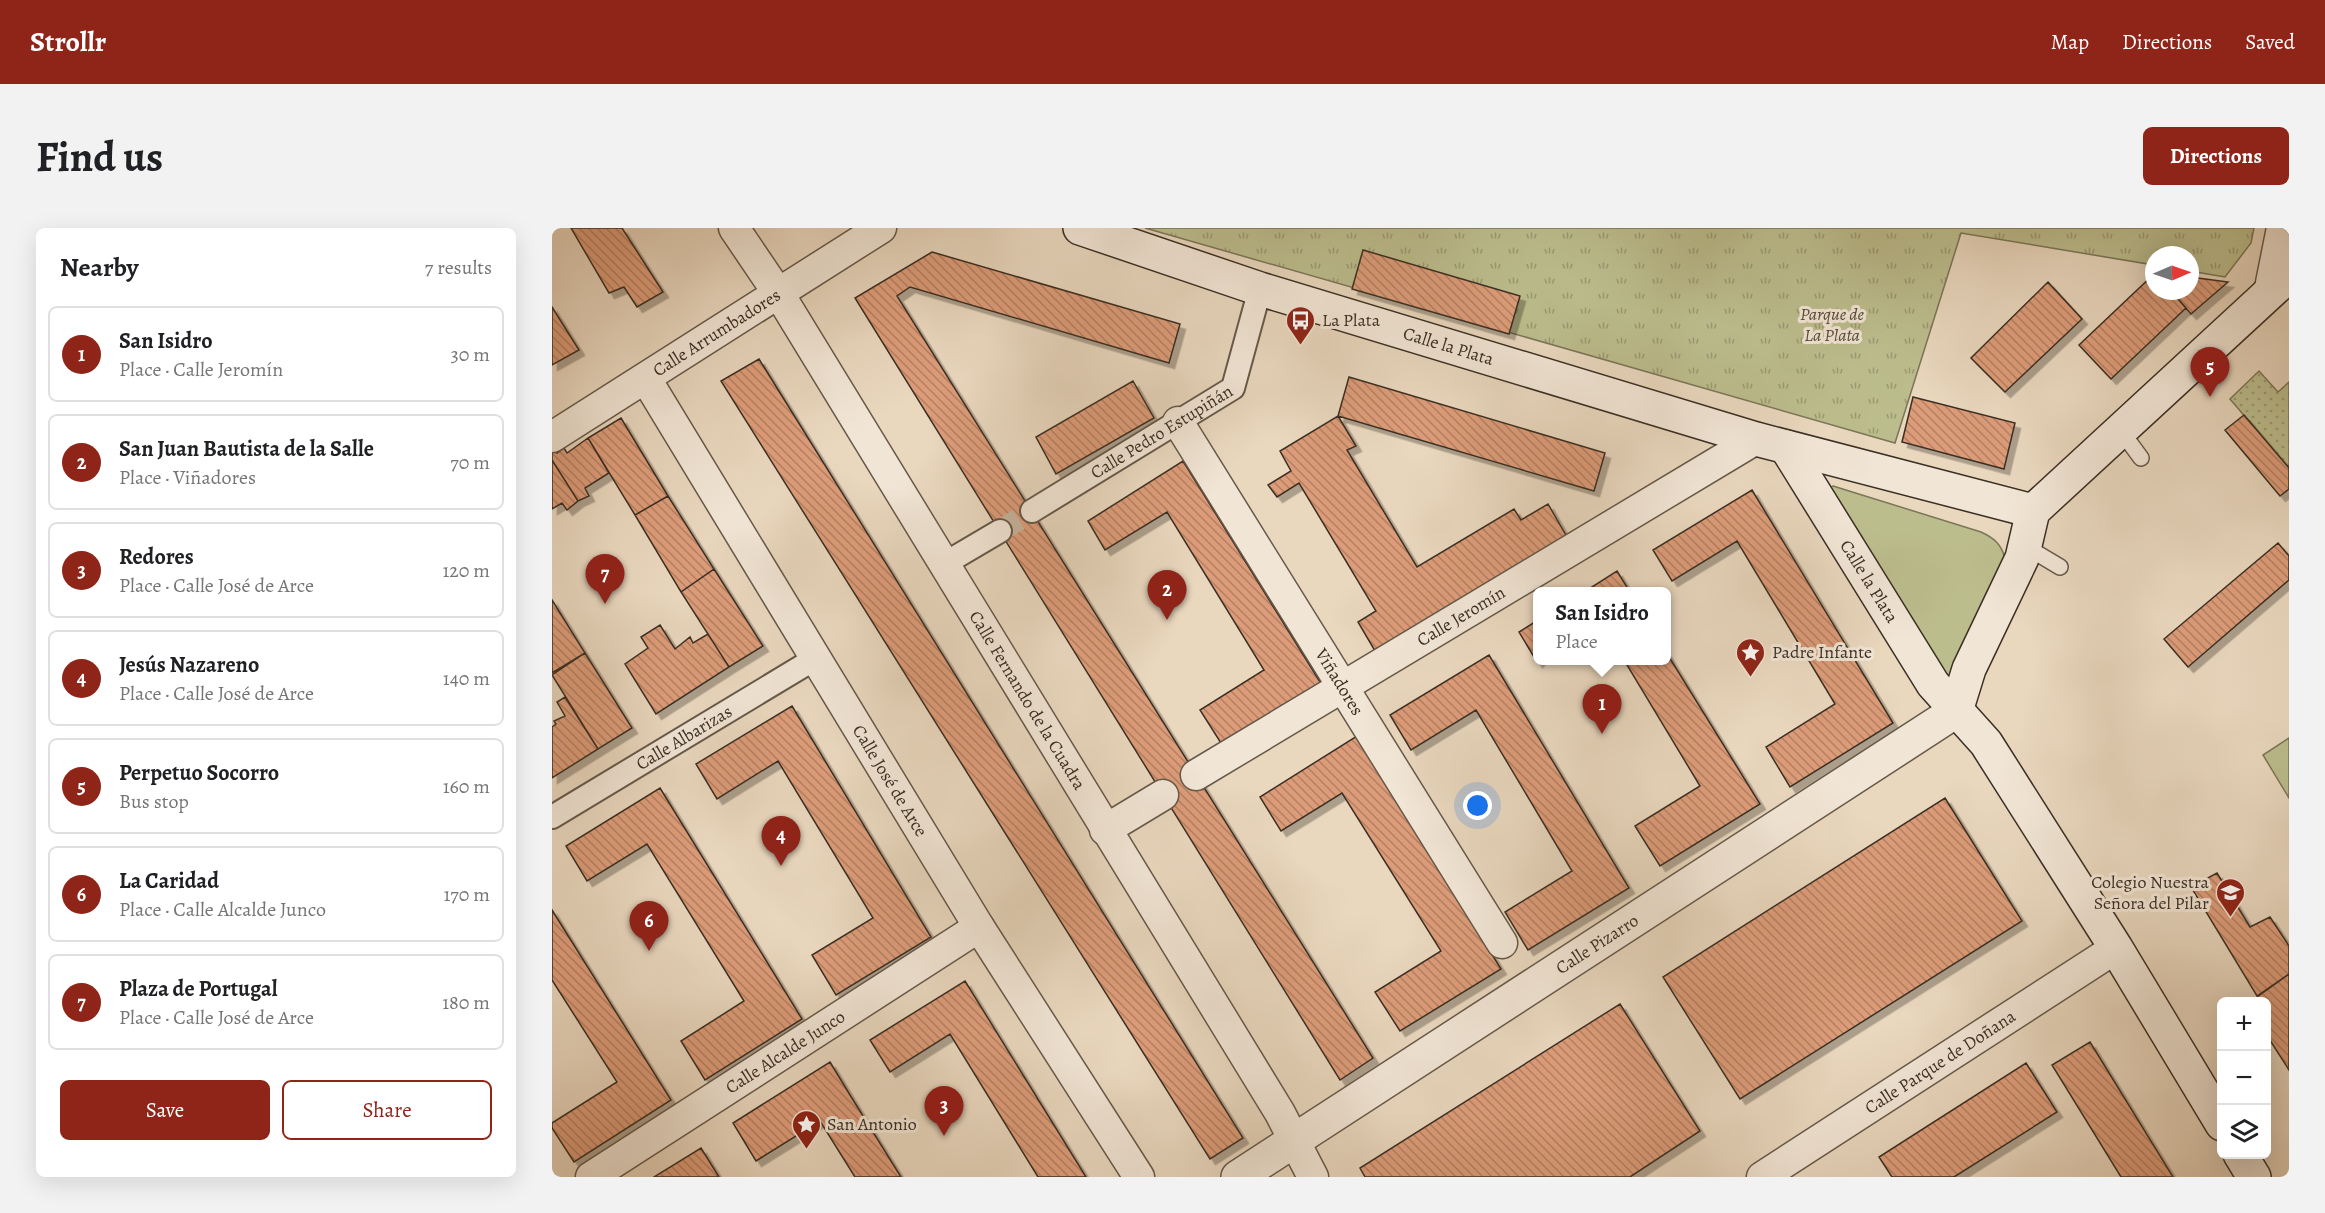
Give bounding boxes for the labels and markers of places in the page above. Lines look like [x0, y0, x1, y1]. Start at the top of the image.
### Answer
bus stop icon: La Plata [1285, 304, 1317, 346]
place label: La Plata [1322, 308, 1381, 332]
pin: 5 [2190, 348, 2230, 397]
pin: 7 [586, 554, 624, 604]
pin: 2 [1148, 570, 1186, 620]
place icon: Padre Infante [1735, 636, 1767, 678]
place label: Padre Infante [1772, 640, 1872, 664]
pin: 1 [1582, 684, 1622, 734]
pin: 4 [762, 816, 800, 866]
place label: Colegio Nuestra Señora del Pilar [2091, 870, 2210, 915]
school or university icon: Colegio Nuestra Señora del Pilar [2214, 876, 2246, 918]
pin: 6 [630, 902, 668, 951]
pin: 3 [924, 1086, 964, 1136]
place icon: San Antonio [790, 1108, 822, 1150]
place label: San Antonio [827, 1112, 917, 1136]

